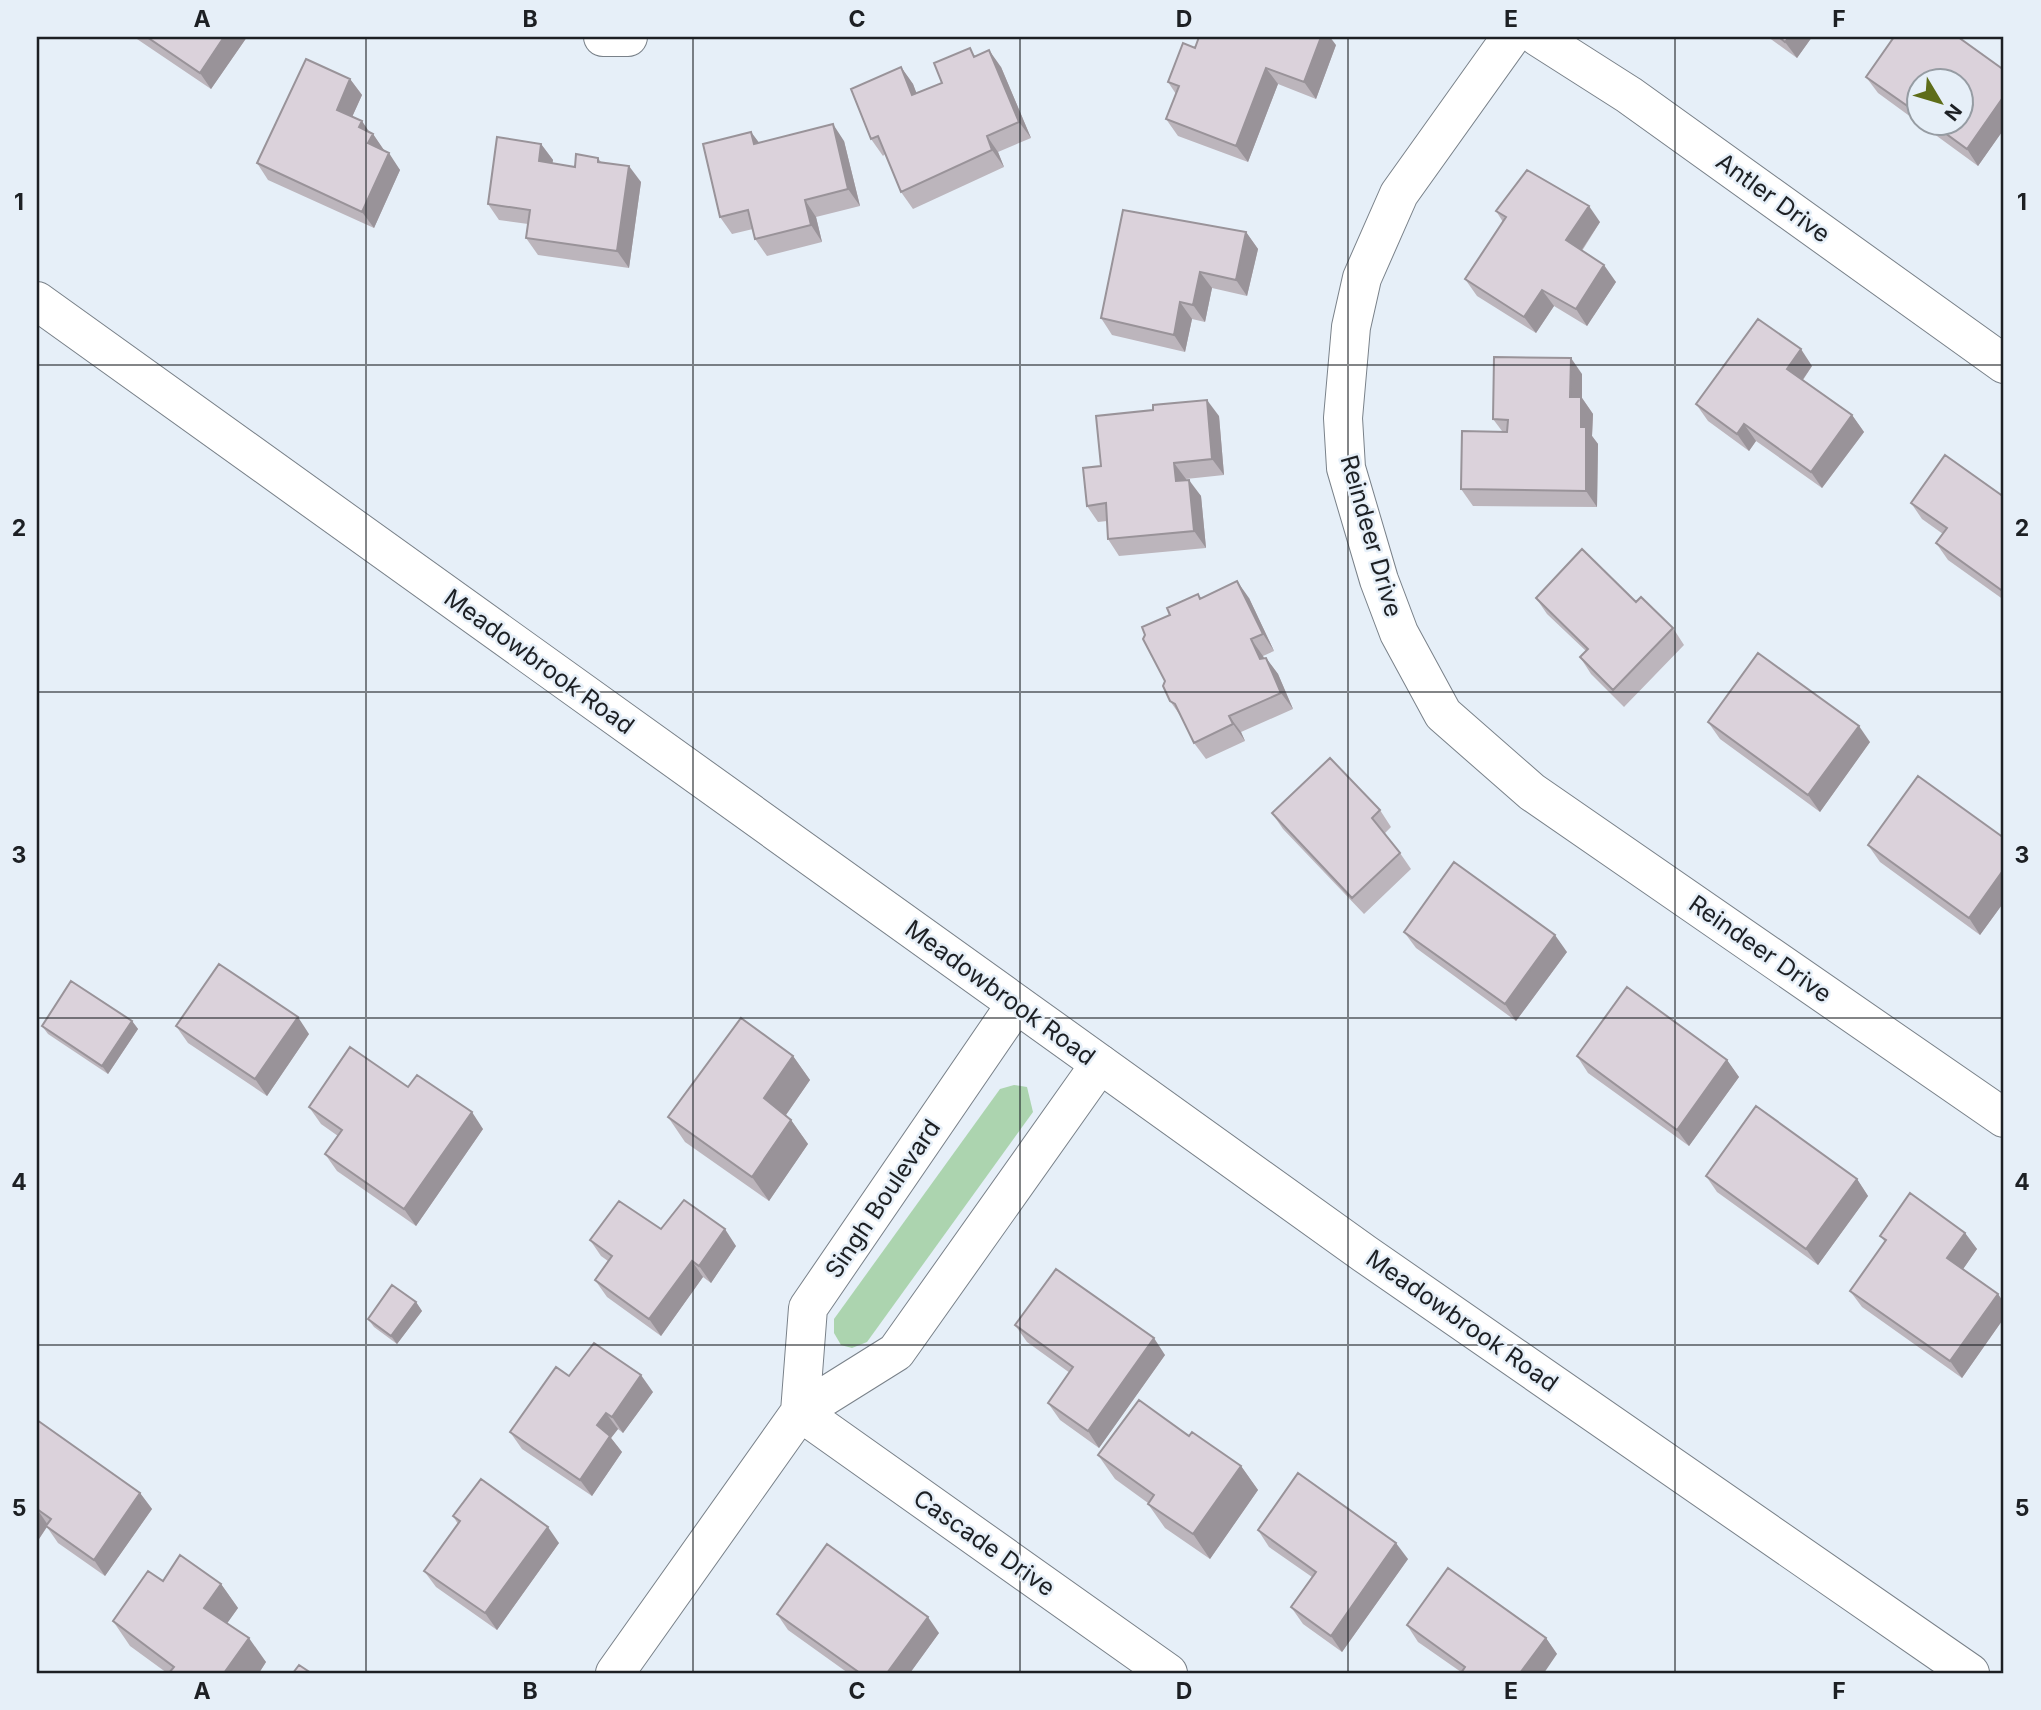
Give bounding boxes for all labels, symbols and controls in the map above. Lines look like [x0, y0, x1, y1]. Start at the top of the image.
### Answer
text: A [193, 5, 211, 33]
text: B [522, 5, 538, 33]
text: C [848, 5, 866, 33]
text: D [1176, 5, 1192, 33]
text: E [1504, 5, 1518, 33]
text: F [1832, 5, 1846, 33]
north arrow [1904, 66, 1974, 136]
text: N [1939, 99, 1967, 125]
street label: Antler Drive [1711, 147, 1836, 249]
text: 1 [14, 188, 24, 216]
text: 1 [2017, 188, 2027, 216]
street label: Reindeer Drive [1335, 452, 1408, 620]
text: 2 [12, 514, 26, 542]
text: 2 [2015, 514, 2029, 542]
street label: Meadowbrook Road [439, 583, 640, 740]
text: 3 [12, 841, 26, 869]
text: 3 [2015, 841, 2029, 869]
street label: Reindeer Drive [1684, 889, 1837, 1008]
street label: Meadowbrook Road [900, 914, 1101, 1071]
street label: Singh Boulevard [819, 1114, 946, 1283]
text: 4 [11, 1168, 27, 1196]
text: 4 [2014, 1168, 2030, 1196]
street label: Meadowbrook Road [1361, 1243, 1564, 1398]
street label: Cascade Drive [908, 1483, 1061, 1602]
text: 5 [12, 1494, 26, 1522]
text: 5 [2015, 1494, 2029, 1522]
text: A [193, 1677, 211, 1705]
text: B [522, 1677, 538, 1705]
text: C [848, 1677, 866, 1705]
text: D [1176, 1677, 1192, 1705]
text: E [1504, 1677, 1518, 1705]
text: F [1832, 1677, 1846, 1705]

